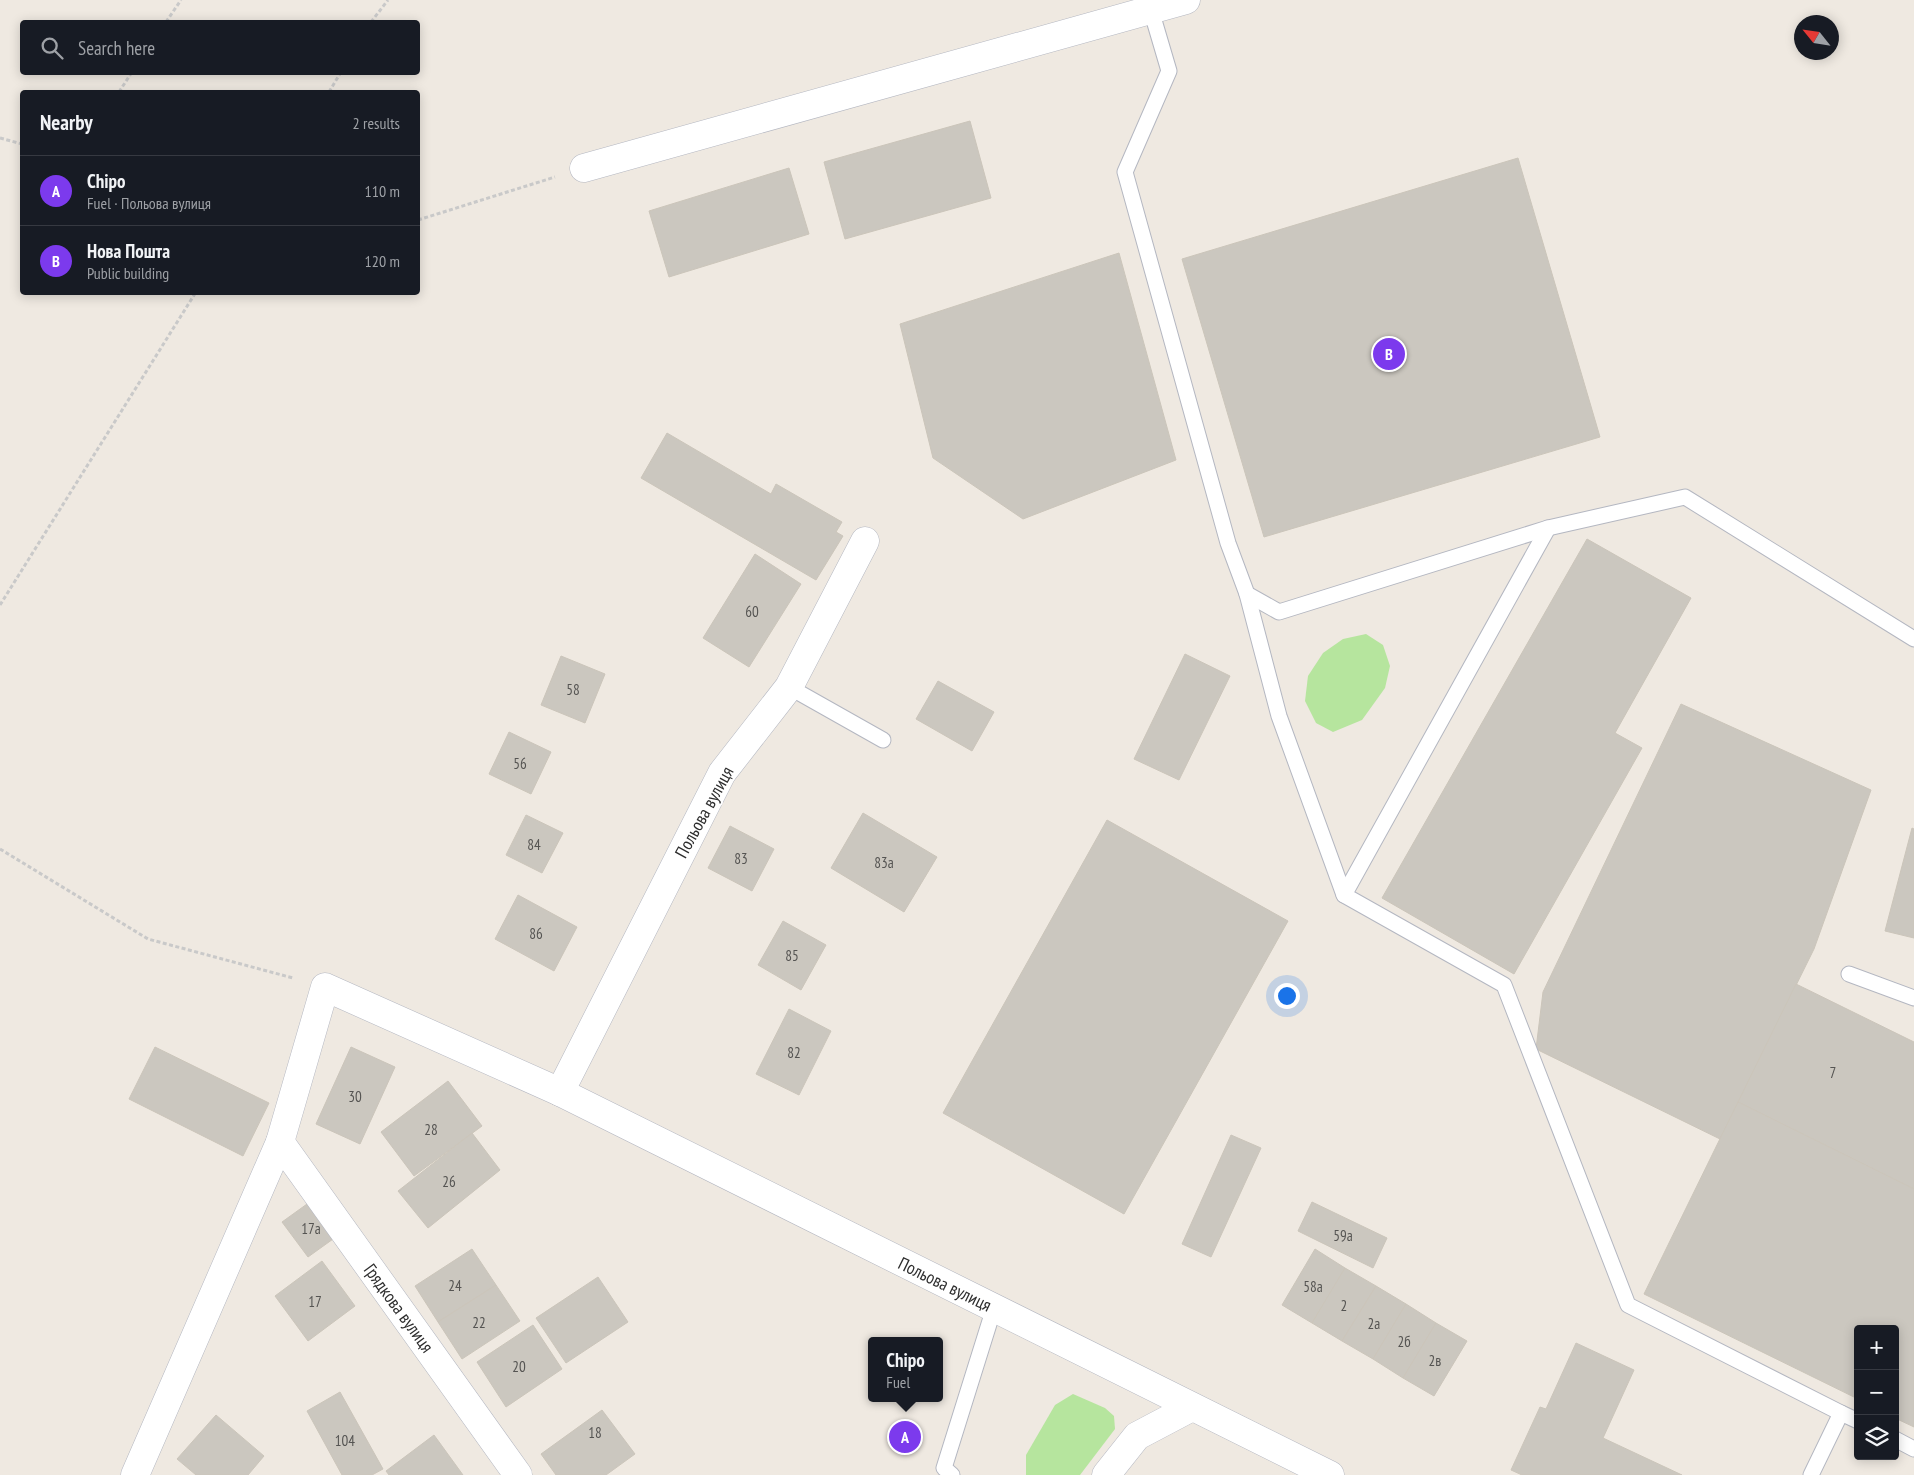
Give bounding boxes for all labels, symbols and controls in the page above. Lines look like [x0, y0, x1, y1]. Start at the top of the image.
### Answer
north arrow [1794, 15, 1839, 60]
search box [20, 20, 420, 75]
icon: search [38, 34, 66, 62]
text: Search here [78, 36, 155, 60]
text: Nearby [40, 109, 93, 136]
text: 2 results [353, 113, 400, 133]
text: Chipo [87, 169, 125, 193]
text: A [52, 181, 60, 201]
text: 110 m [365, 181, 400, 201]
text: Fuel · Польова вулиця [87, 193, 211, 213]
text: Нова Пошта [87, 239, 170, 263]
text: B [52, 251, 60, 271]
text: 120 m [365, 251, 400, 271]
text: Public building [87, 263, 169, 283]
pin: B [1373, 335, 1405, 373]
house number: 60 [745, 602, 759, 621]
house number: 58 [566, 680, 580, 699]
house number: 56 [513, 754, 527, 773]
street label: Польова вулиця [669, 762, 739, 862]
house number: 84 [527, 835, 541, 854]
house number: 83 [734, 849, 748, 868]
house number: 83а [874, 853, 894, 872]
house number: 86 [529, 924, 543, 943]
house number: 85 [785, 946, 799, 965]
your location [1274, 983, 1300, 1009]
house number: 82 [787, 1043, 801, 1062]
house number: 7 [1830, 1063, 1836, 1082]
house number: 30 [348, 1087, 362, 1106]
house number: 28 [424, 1120, 438, 1139]
house number: 26 [442, 1172, 456, 1191]
house number: 17а [301, 1219, 321, 1238]
house number: 59а [1333, 1226, 1353, 1245]
street label: Польова вулиця [894, 1251, 996, 1317]
street label: Грядкова вулиця [359, 1259, 439, 1357]
house number: 24 [448, 1276, 462, 1295]
house number: 58а [1303, 1277, 1323, 1296]
house number: 17 [308, 1292, 322, 1311]
house number: 2 [1341, 1296, 1347, 1315]
house number: 22 [472, 1313, 486, 1332]
house number: 2а [1368, 1314, 1380, 1333]
map controls [1854, 1325, 1899, 1460]
button: + [1854, 1325, 1899, 1370]
house number: 2б [1397, 1332, 1411, 1351]
popup [868, 1337, 943, 1402]
text: Chipo [886, 1348, 925, 1372]
house number: 2в [1429, 1351, 1441, 1370]
house number: 20 [512, 1357, 526, 1376]
button: − [1854, 1370, 1899, 1415]
text: Fuel [886, 1372, 910, 1392]
button: layers [1854, 1415, 1899, 1460]
pin: A [889, 1418, 921, 1456]
house number: 18 [588, 1423, 602, 1442]
house number: 104 [335, 1431, 355, 1450]

